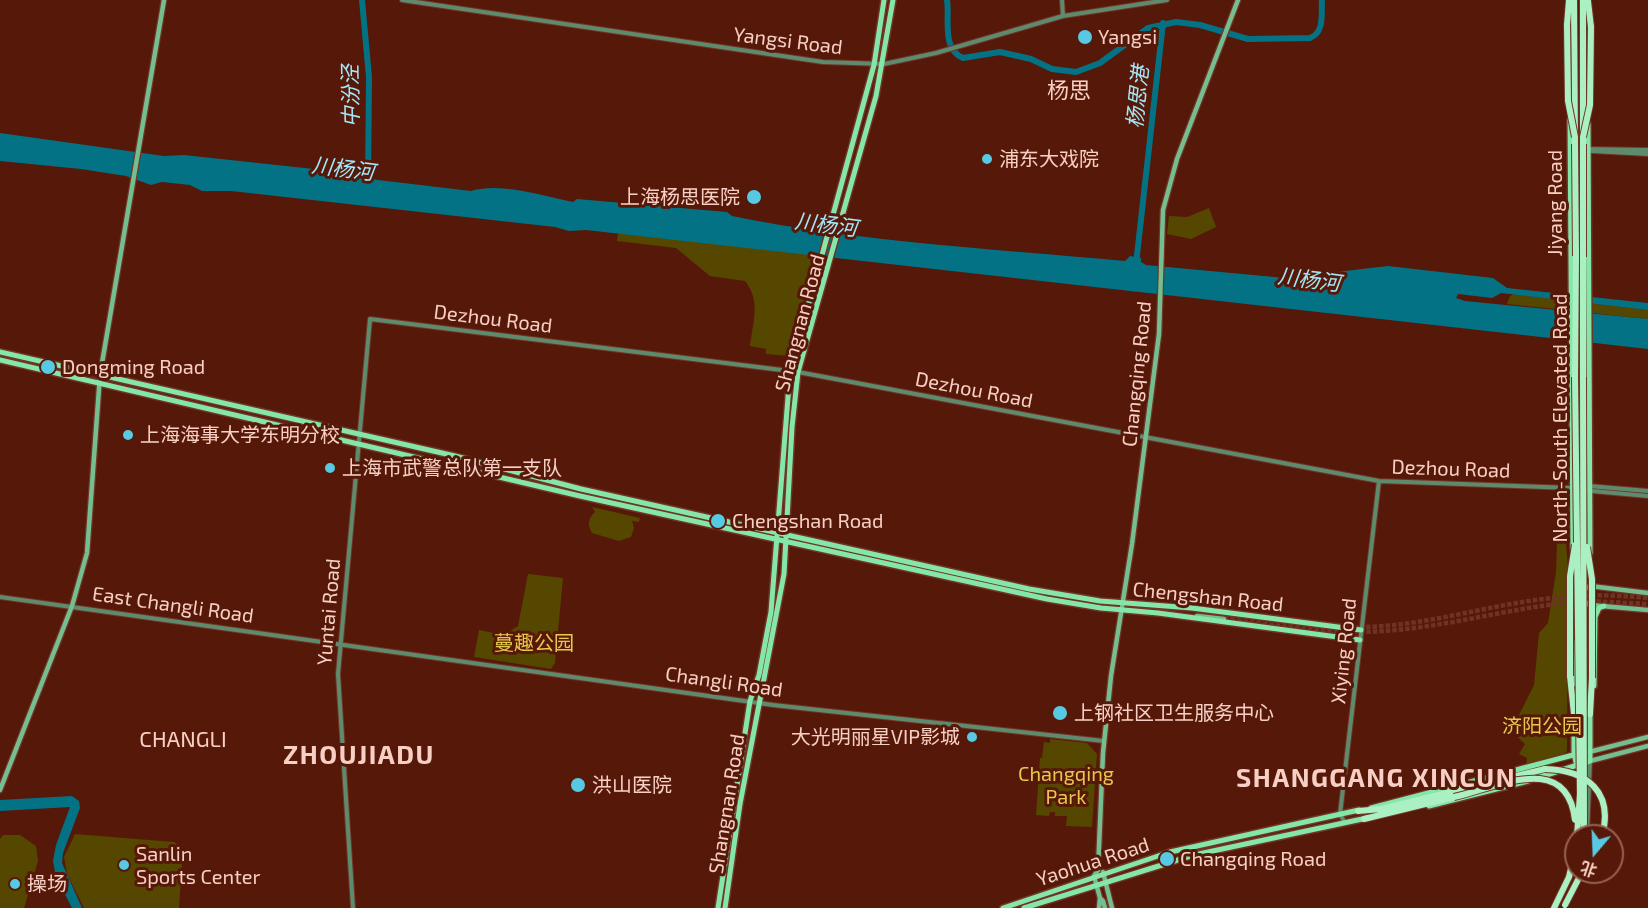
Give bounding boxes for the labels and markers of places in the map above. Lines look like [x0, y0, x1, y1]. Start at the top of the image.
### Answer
place label: Yangsi [1098, 25, 1157, 49]
marker: Yangsi [1076, 28, 1094, 46]
place label: 浦东大戏院 [999, 147, 1099, 171]
marker: 浦东大戏院 [980, 152, 994, 166]
place label: 上海杨思医院 [620, 185, 740, 209]
marker: 上海杨思医院 [745, 188, 763, 206]
place label: Dongming Road [62, 355, 205, 379]
marker: Dongming Road [39, 358, 57, 376]
place label: 上海海事大学东明分校 [140, 423, 340, 447]
marker: 上海海事大学东明分校 [121, 428, 135, 442]
place label: 上海市武警总队第一支队 [342, 456, 562, 480]
marker: 上海市武警总队第一支队 [323, 461, 337, 475]
place label: Chengshan Road [732, 509, 883, 533]
marker: Chengshan Road [709, 512, 727, 530]
place label: 上钢社区卫生服务中心 [1074, 701, 1274, 725]
marker: 上钢社区卫生服务中心 [1051, 704, 1069, 722]
place label: 大光明丽星VIP影城 [791, 725, 960, 749]
marker: 大光明丽星VIP影城 [965, 730, 979, 744]
place label: 洪山医院 [592, 773, 672, 797]
marker: 洪山医院 [569, 776, 587, 794]
place label: Sanlin Sports Center [136, 842, 261, 889]
place label: Changqing Road [1180, 847, 1326, 871]
marker: Changqing Road [1158, 850, 1176, 868]
marker: Sanlin Sports Center [117, 858, 131, 872]
place label: 操场 [27, 872, 67, 896]
marker: 操场 [8, 877, 22, 891]

